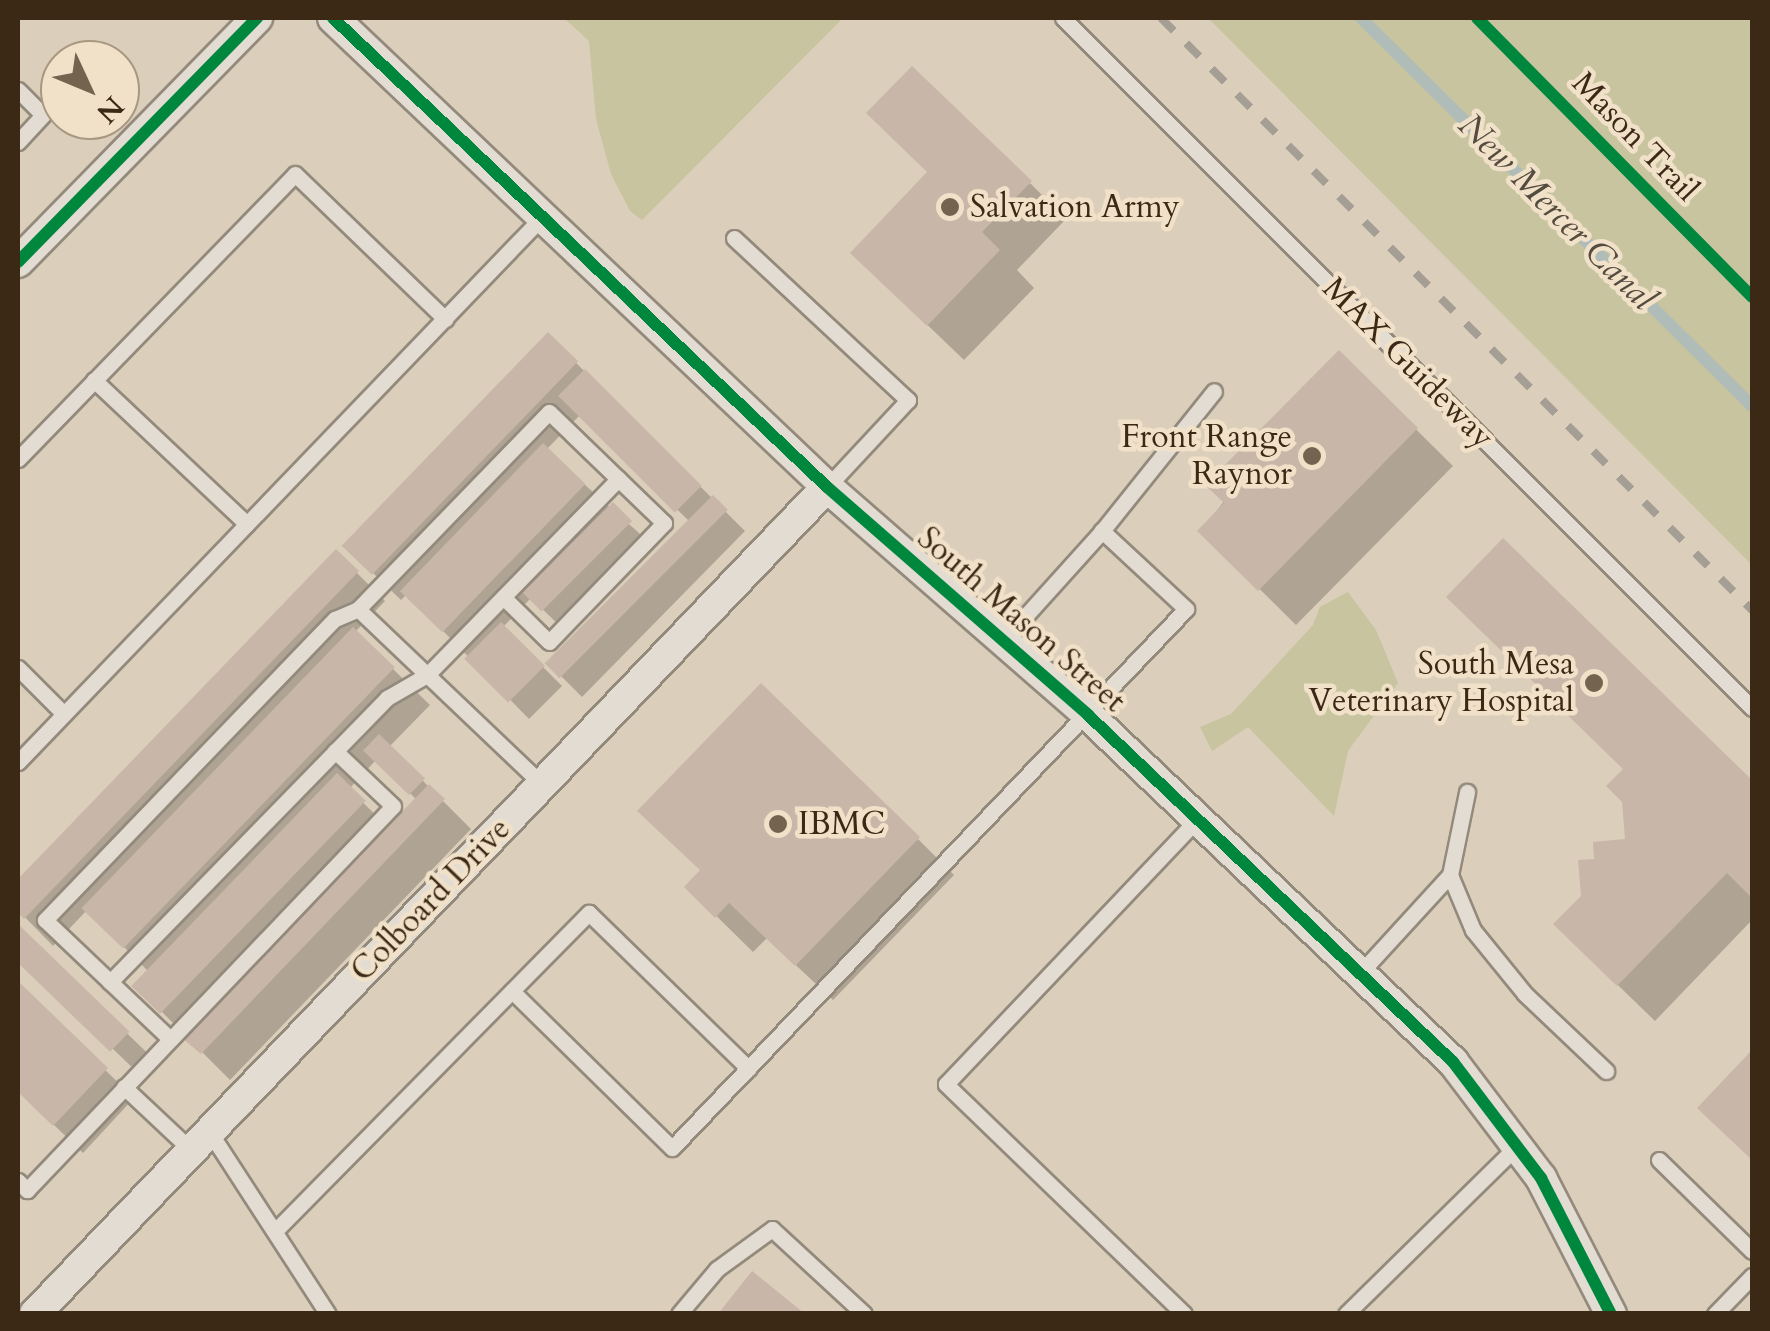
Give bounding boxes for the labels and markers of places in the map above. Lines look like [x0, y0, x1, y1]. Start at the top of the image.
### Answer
place label: Salvation Army [970, 188, 1180, 226]
marker: Salvation Army [939, 196, 961, 218]
place label: Front Range Raynor [1121, 419, 1292, 494]
marker: Front Range Raynor [1301, 445, 1323, 467]
place label: South Mesa Veterinary Hospital [1309, 646, 1574, 721]
marker: South Mesa Veterinary Hospital [1583, 672, 1605, 694]
place label: IBMC [798, 805, 885, 843]
marker: IBMC [767, 813, 789, 835]

